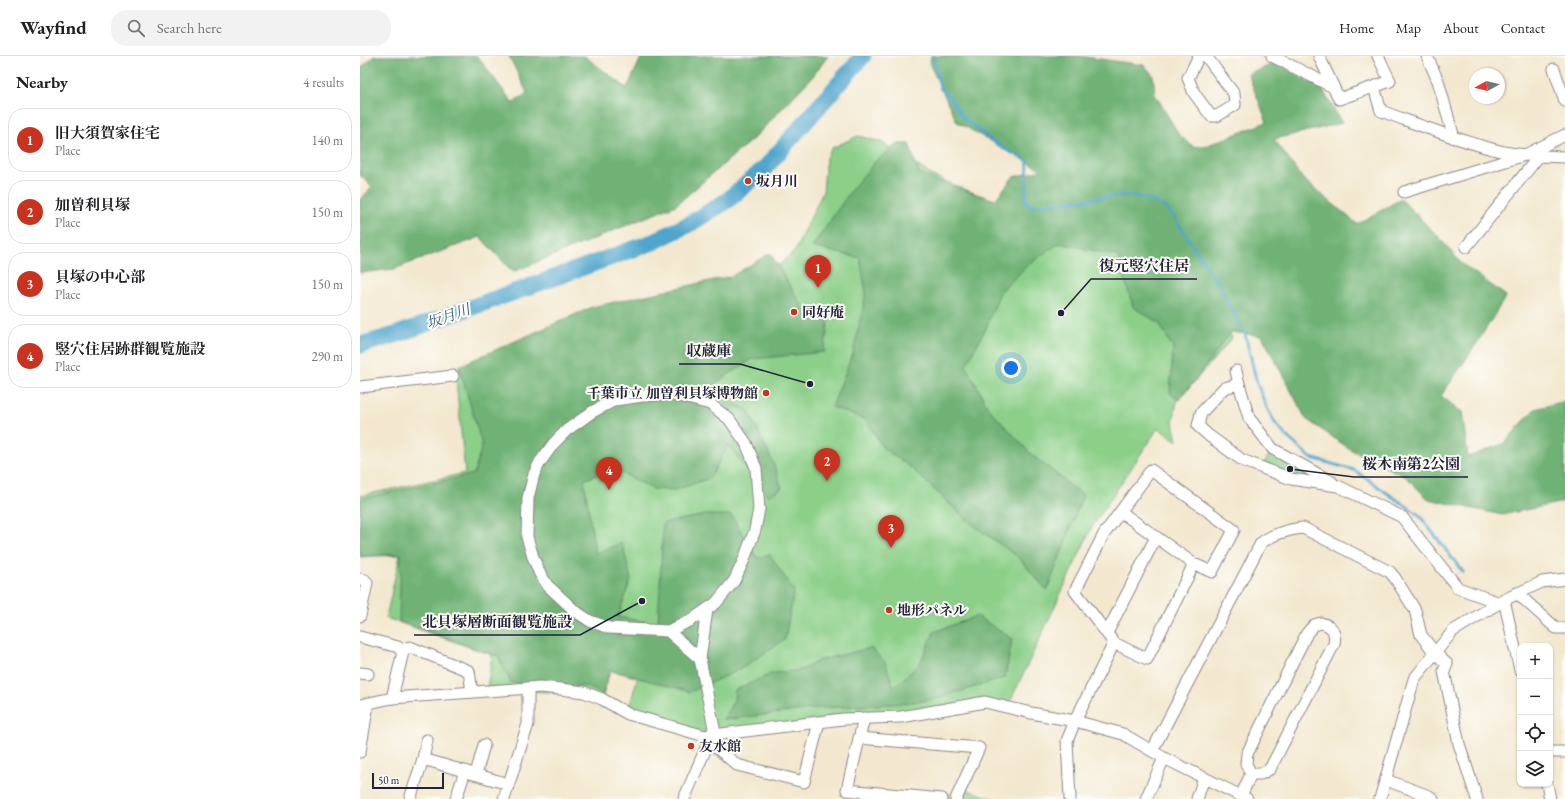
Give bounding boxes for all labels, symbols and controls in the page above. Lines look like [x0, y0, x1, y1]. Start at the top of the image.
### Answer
search box [111, 10, 391, 46]
text: Wayfind [20, 15, 87, 40]
icon: search [125, 17, 147, 39]
text: Search here [157, 18, 222, 37]
text: Home [1339, 19, 1374, 37]
text: Map [1396, 19, 1421, 37]
text: About [1443, 19, 1479, 37]
text: Contact [1501, 19, 1545, 37]
north arrow [1469, 68, 1505, 104]
text: Nearby [16, 71, 68, 93]
text: 4 results [303, 74, 344, 91]
text: 旧大須賀家住宅 [55, 123, 160, 142]
text: 1 [27, 132, 33, 149]
text: 140 m [312, 132, 343, 149]
text: Place [55, 142, 81, 159]
place label: 坂月川 [756, 172, 798, 190]
marker: 坂月川 [743, 176, 753, 186]
text: 加曽利貝塚 [55, 195, 130, 214]
text: 2 [27, 204, 33, 221]
text: 150 m [312, 204, 343, 221]
text: Place [55, 214, 81, 231]
callout: 復元竪穴住居 [1091, 252, 1197, 279]
pin: 1 [805, 255, 831, 288]
text: 復元竪穴住居 [1099, 256, 1189, 275]
text: 貝塚の中心部 [55, 267, 145, 286]
text: 3 [27, 276, 33, 293]
text: 150 m [312, 276, 343, 293]
text: Place [55, 286, 81, 303]
water label: 坂月川 [424, 299, 474, 333]
place label: 同好庵 [802, 303, 844, 321]
marker: 同好庵 [789, 307, 799, 317]
callout: 収蔵庫 [679, 337, 740, 364]
text: 竪穴住居跡群観覧施設 [55, 339, 205, 358]
text: 収蔵庫 [686, 341, 732, 360]
text: 4 [27, 348, 33, 365]
text: 290 m [312, 348, 343, 365]
text: Place [55, 358, 81, 375]
your location [1001, 358, 1021, 378]
place label: 千葉市立 加曽利貝塚博物館 [587, 384, 758, 402]
marker: 千葉市立 加曽利貝塚博物館 [761, 388, 771, 398]
pin: 2 [814, 448, 840, 481]
callout: 桜木南第2公園 [1354, 450, 1468, 477]
text: 桜木南第2公園 [1362, 454, 1460, 473]
pin: 4 [596, 457, 622, 490]
pin: 3 [878, 515, 904, 548]
place label: 地形パネル [897, 601, 967, 619]
marker: 地形パネル [884, 605, 894, 615]
callout: 北貝塚層断面観覧施設 [414, 608, 580, 635]
text: 北貝塚層断面観覧施設 [422, 612, 573, 631]
map controls [1517, 643, 1553, 787]
button: + [1517, 643, 1553, 679]
button: − [1517, 679, 1553, 715]
button: locate [1517, 715, 1553, 751]
place label: 友水館 [699, 737, 741, 755]
marker: 友水館 [686, 741, 696, 751]
button: layers [1517, 751, 1553, 787]
scale bar [372, 771, 444, 790]
text: 50 m [378, 773, 399, 787]

